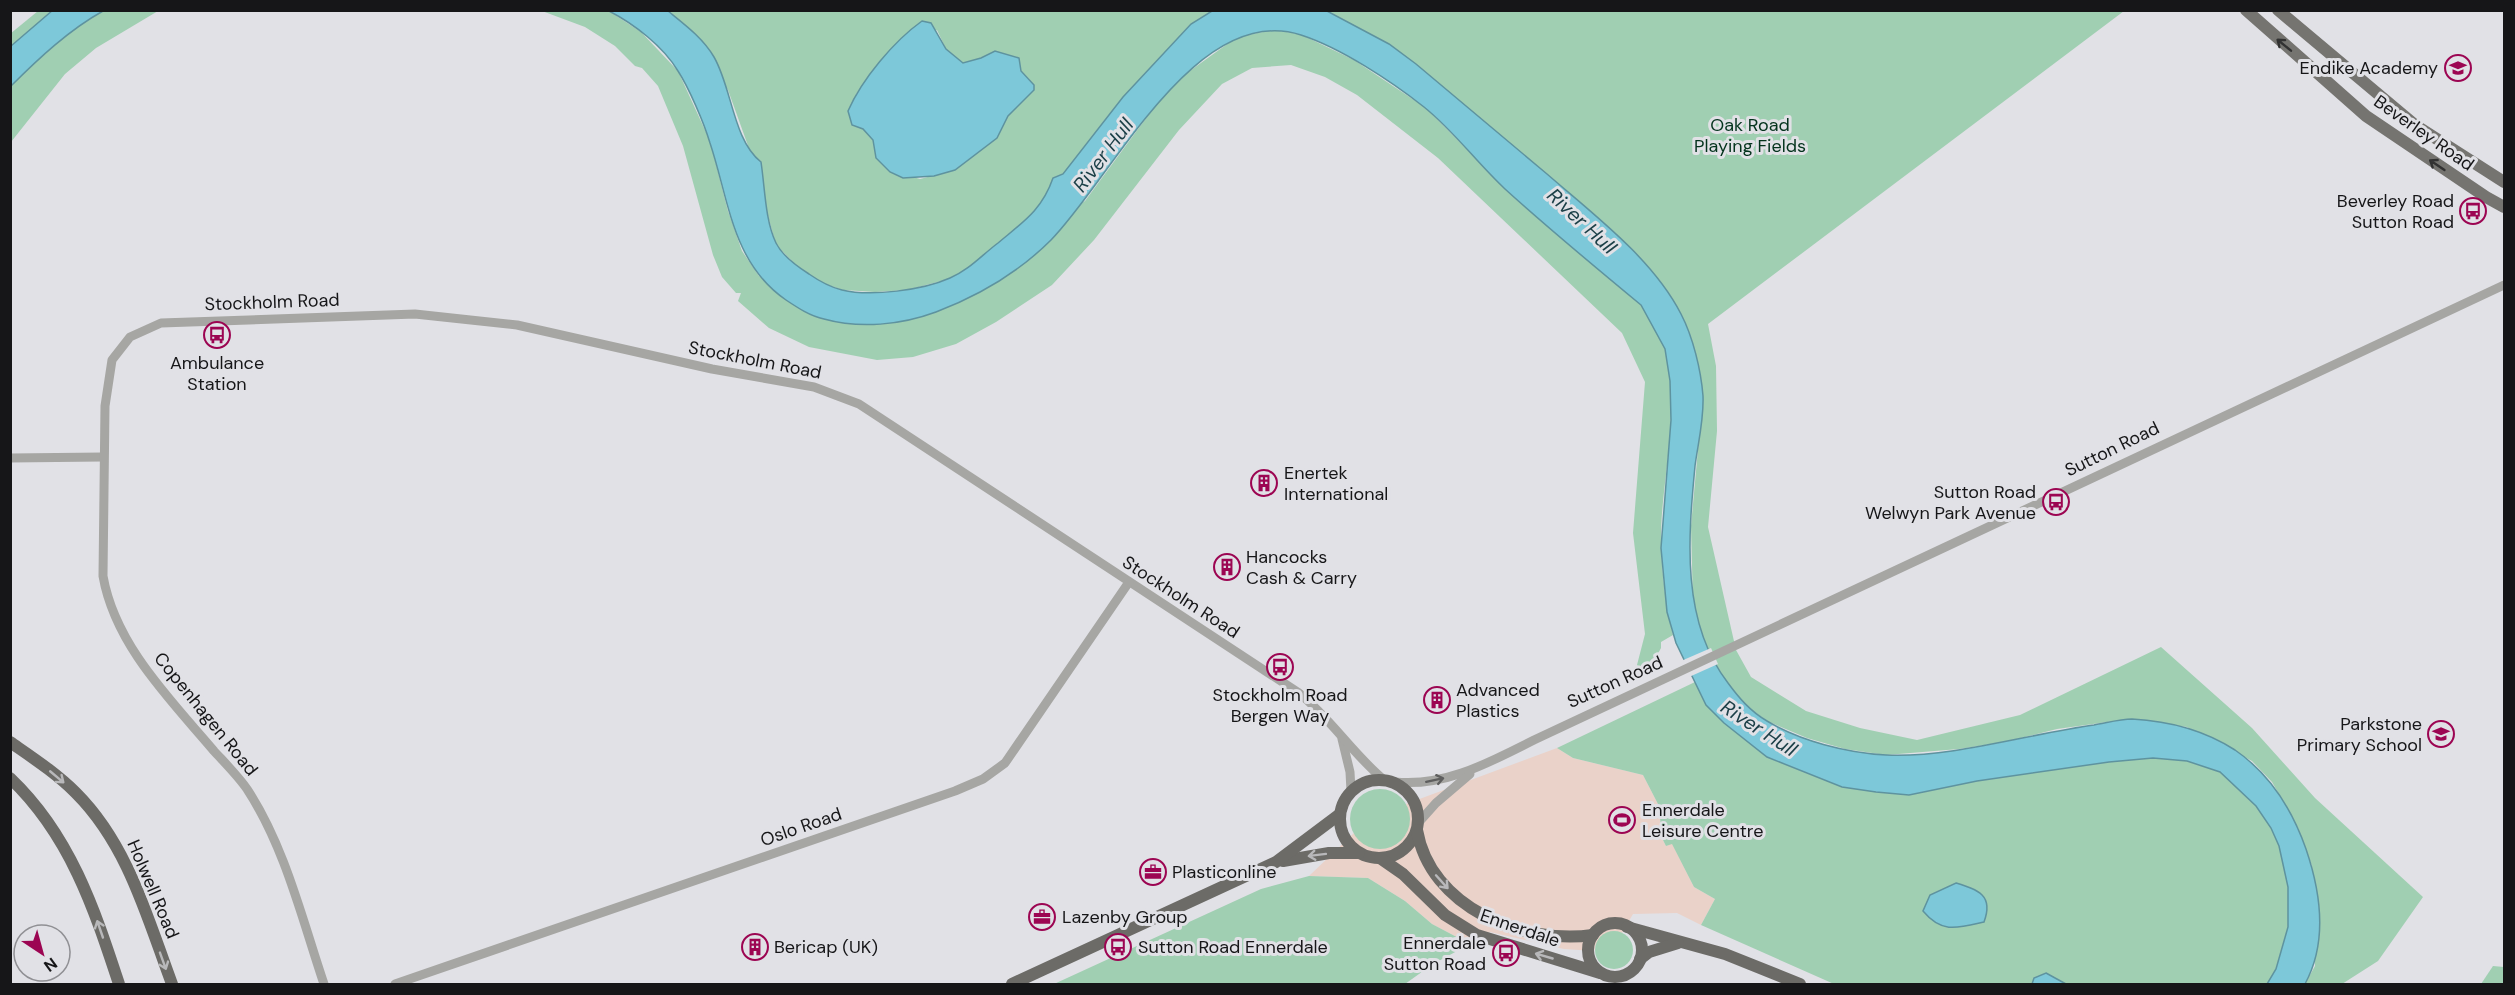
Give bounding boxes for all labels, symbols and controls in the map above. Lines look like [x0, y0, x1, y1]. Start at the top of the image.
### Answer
one-way arrow [2277, 38, 2293, 51]
school or university icon: Endike Academy [2443, 53, 2473, 83]
place label: Endike Academy [2300, 56, 2438, 80]
street label: Beverley Road [2369, 90, 2479, 176]
water label: River Hull [1067, 113, 1139, 197]
park label: Oak Road Playing Fields [1694, 113, 1806, 158]
one-way arrow [2429, 159, 2446, 171]
water label: River Hull [1542, 182, 1623, 260]
place label: Beverley Road Sutton Road [2337, 189, 2454, 234]
bus stop icon: Beverley Road Sutton Road [2458, 196, 2488, 226]
street label: Stockholm Road [204, 288, 340, 316]
bus stop icon: Ambulance Station [202, 320, 232, 350]
street label: Stockholm Road [686, 335, 824, 385]
place label: Ambulance Station [170, 351, 264, 396]
street label: Sutton Road [2061, 416, 2163, 482]
place label: Enertek International [1284, 461, 1388, 506]
building icon: Enertek International [1249, 468, 1279, 498]
place label: Sutton Road Welwyn Park Avenue [1865, 480, 2036, 525]
bus stop icon: Sutton Road Welwyn Park Avenue [2041, 487, 2071, 517]
place label: Hancocks Cash & Carry [1246, 545, 1357, 590]
street label: Stockholm Road [1118, 550, 1244, 644]
building icon: Hancocks Cash & Carry [1212, 552, 1242, 582]
street label: Copenhagen Road [149, 647, 263, 781]
street label: Sutton Road [1563, 650, 1667, 714]
bus stop icon: Stockholm Road Bergen Way [1265, 652, 1295, 682]
place label: Advanced Plastics [1456, 678, 1540, 723]
place label: Stockholm Road Bergen Way [1212, 683, 1348, 728]
building icon: Advanced Plastics [1422, 685, 1452, 715]
water label: River Hull [1716, 694, 1802, 763]
place label: Parkstone Primary School [2297, 712, 2422, 757]
school or university icon: Parkstone Primary School [2426, 719, 2456, 749]
one-way arrow [49, 770, 65, 783]
one-way arrow [1425, 774, 1444, 785]
place label: Ennerdale Leisure Centre [1642, 798, 1763, 843]
street label: Oslo Road [757, 802, 845, 852]
sports icon: Ennerdale Leisure Centre [1607, 805, 1637, 835]
street label: Holwell Road [121, 836, 185, 942]
one-way arrow [1308, 850, 1328, 861]
office icon: Plasticonline [1138, 857, 1168, 887]
place label: Plasticonline [1172, 860, 1276, 884]
one-way arrow [1435, 874, 1449, 889]
office icon: Lazenby Group [1027, 902, 1057, 932]
street label: Ennerdale [1477, 903, 1563, 953]
place label: Lazenby Group [1062, 905, 1188, 929]
one-way arrow [94, 920, 105, 939]
north arrow [12, 923, 72, 983]
place label: Ennerdale Sutton Road [1384, 931, 1486, 976]
building icon: Bericap (UK) [740, 932, 770, 962]
bus stop icon: Sutton Road Ennerdale [1103, 932, 1133, 962]
place label: Bericap (UK) [774, 935, 878, 959]
place label: Sutton Road Ennerdale [1138, 935, 1328, 959]
bus stop icon: Ennerdale Sutton Road [1491, 938, 1521, 968]
one-way arrow [1535, 950, 1554, 961]
one-way arrow [158, 951, 169, 970]
text: N [40, 953, 61, 977]

